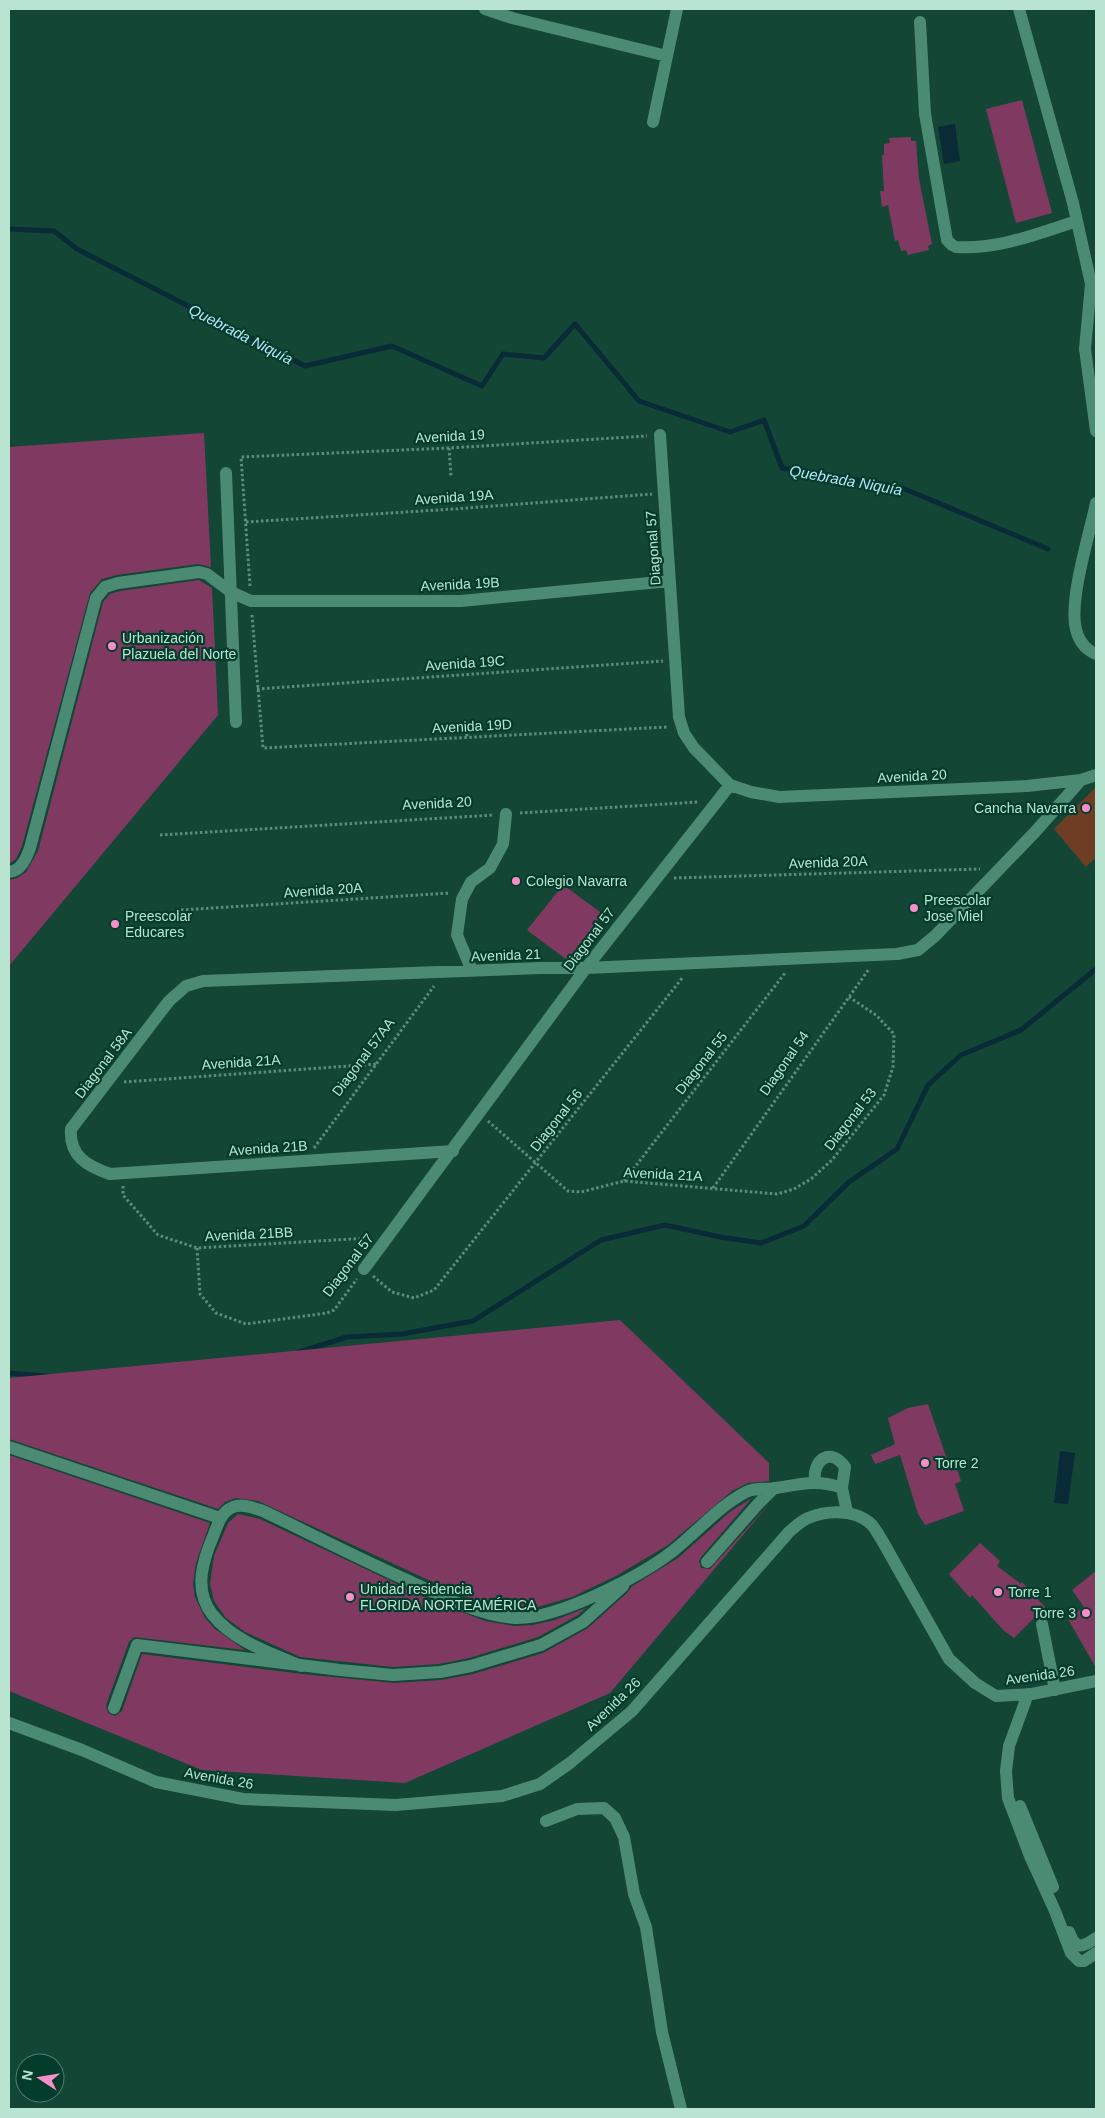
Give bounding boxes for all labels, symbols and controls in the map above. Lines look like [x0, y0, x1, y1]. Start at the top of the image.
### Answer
water label: Quebrada Niquía [186, 300, 296, 368]
street label: Avenida 19 [415, 426, 485, 446]
water label: Quebrada Niquía [788, 462, 904, 498]
street label: Avenida 19A [414, 486, 495, 508]
street label: Diagonal 57 [642, 510, 664, 586]
street label: Avenida 19B [420, 574, 500, 594]
place label: Urbanización Plazuela del Norte [122, 630, 237, 662]
marker: Urbanización Plazuela del Norte [106, 640, 118, 652]
street label: Avenida 19C [425, 652, 505, 674]
street label: Avenida 19D [432, 716, 512, 736]
street label: Avenida 20 [877, 766, 947, 786]
street label: Avenida 20 [402, 793, 472, 813]
place label: Cancha Navarra [974, 800, 1076, 816]
marker: Cancha Navarra [1080, 802, 1092, 814]
street label: Avenida 20A [788, 853, 868, 871]
place label: Colegio Navarra [526, 873, 627, 889]
marker: Colegio Navarra [510, 875, 522, 887]
street label: Avenida 20A [283, 879, 364, 901]
place label: Preescolar Jose Miel [924, 892, 991, 924]
marker: Preescolar Jose Miel [908, 902, 920, 914]
street label: Diagonal 57 [560, 904, 618, 974]
place label: Preescolar Educares [125, 908, 192, 940]
marker: Preescolar Educares [109, 918, 121, 930]
street label: Avenida 21 [471, 946, 541, 964]
street label: Diagonal 57AA [329, 1014, 398, 1099]
street label: Diagonal 58A [71, 1024, 135, 1101]
street label: Diagonal 55 [672, 1028, 730, 1097]
street label: Diagonal 54 [756, 1028, 812, 1098]
street label: Avenida 21A [201, 1051, 282, 1073]
street label: Diagonal 53 [821, 1084, 879, 1153]
street label: Diagonal 56 [527, 1085, 585, 1154]
street label: Avenida 21B [228, 1137, 308, 1159]
street label: Avenida 21A [623, 1164, 704, 1184]
street label: Avenida 21BB [204, 1224, 294, 1244]
street label: Diagonal 57 [319, 1230, 377, 1300]
place label: Torre 2 [935, 1455, 979, 1471]
marker: Torre 2 [919, 1457, 931, 1469]
place label: Unidad residencia FLORIDA NORTEAMÉRICA [360, 1581, 537, 1613]
place label: Torre 1 [1008, 1584, 1052, 1600]
marker: Torre 1 [992, 1586, 1004, 1598]
marker: Unidad residencia FLORIDA NORTEAMÉRICA [344, 1591, 356, 1603]
place label: Torre 3 [1032, 1605, 1076, 1621]
marker: Torre 3 [1080, 1607, 1092, 1619]
street label: Avenida 26 [1004, 1662, 1076, 1688]
street label: Avenida 26 [582, 1674, 644, 1734]
street label: Avenida 26 [183, 1764, 255, 1792]
north arrow [15, 2053, 65, 2103]
text: N [18, 2069, 36, 2082]

